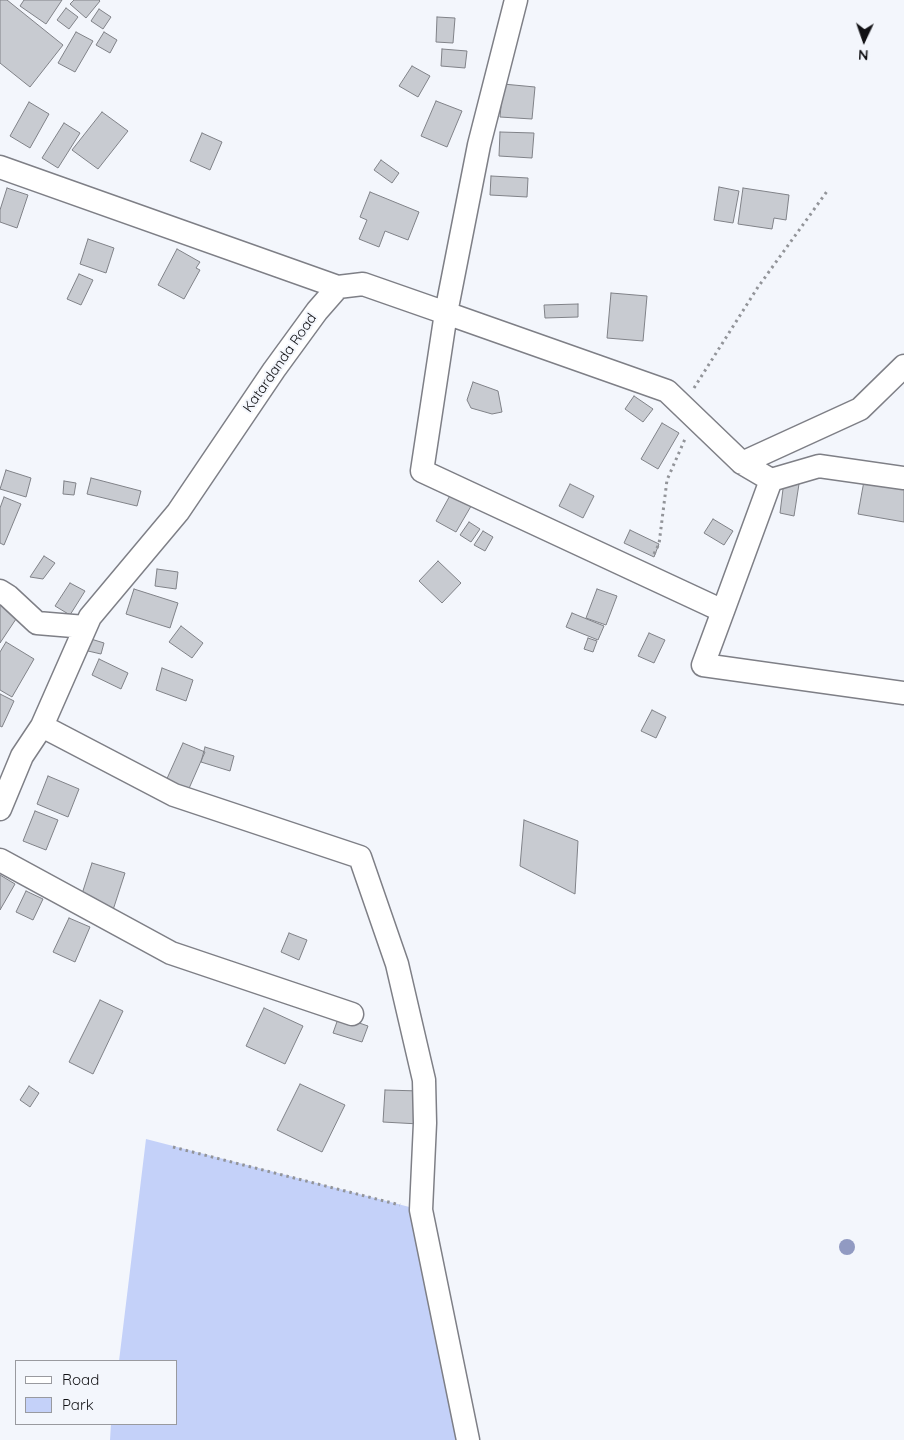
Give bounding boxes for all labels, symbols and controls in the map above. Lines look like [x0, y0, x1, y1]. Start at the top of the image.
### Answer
north arrow [839, 15, 889, 65]
text: N [858, 46, 869, 64]
street label: Katardanda Road [240, 310, 320, 416]
legend [15, 1360, 178, 1425]
text: Road [62, 1370, 99, 1389]
text: Park [62, 1395, 94, 1414]

